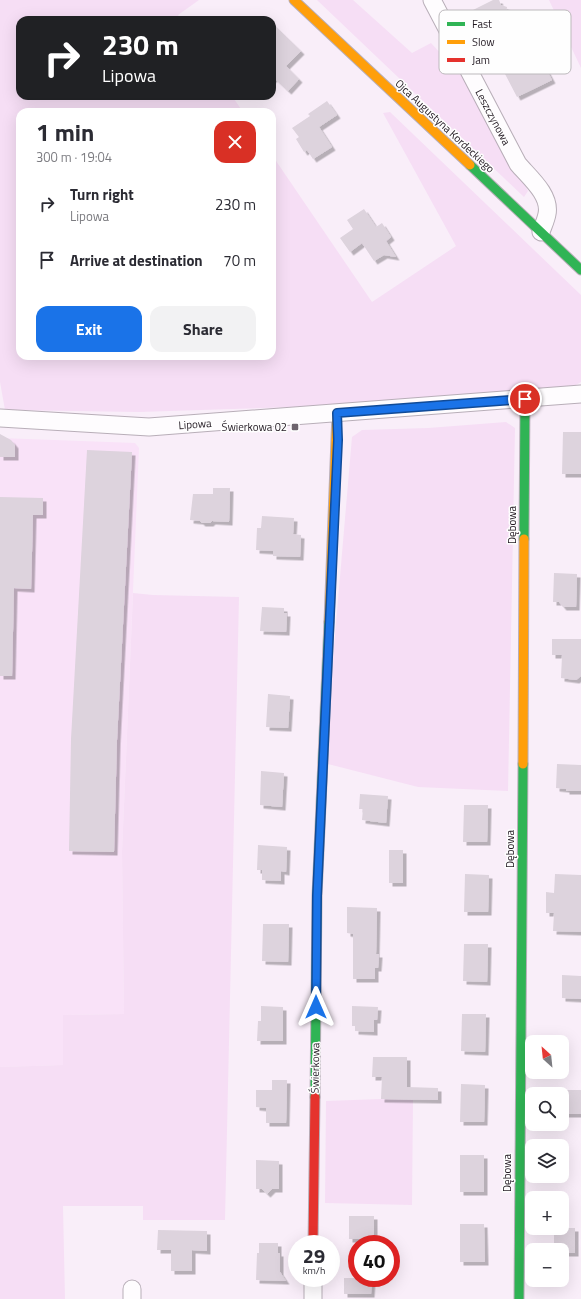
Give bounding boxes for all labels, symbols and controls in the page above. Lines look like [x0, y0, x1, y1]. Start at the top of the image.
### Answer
legend [439, 10, 571, 74]
text: Fast [472, 16, 492, 32]
text: 230 m [102, 23, 179, 66]
icon: right [36, 32, 88, 84]
text: Slow [472, 34, 495, 50]
text: Jam [472, 52, 490, 68]
text: Lipowa [102, 62, 156, 89]
street label: Ojca Augustyna Kordeckiego [392, 76, 498, 177]
street label: Leszczynowa [472, 86, 515, 148]
text: 1 min [36, 114, 94, 150]
button: close [214, 121, 256, 163]
text: 300 m · 19:04 [36, 147, 112, 167]
text: Turn right [70, 183, 134, 206]
icon: right [36, 193, 58, 215]
text: 230 m [215, 193, 256, 216]
text: Lipowa [70, 206, 109, 226]
icon: arrive [36, 249, 58, 271]
text: Arrive at destination [70, 249, 203, 272]
text: 70 m [223, 249, 256, 272]
button: Exit [36, 306, 142, 352]
button: Share [150, 306, 256, 352]
pin [508, 382, 542, 416]
icon: arrive [514, 388, 536, 410]
street label: Lipowa [178, 415, 213, 433]
place label: Świerkowa 02 [222, 419, 287, 435]
marker: Świerkowa 02 [290, 422, 300, 432]
street label: Dębowa [504, 505, 520, 544]
street label: Dębowa [502, 829, 518, 868]
position arrow [295, 986, 337, 1028]
north arrow [525, 1035, 569, 1079]
map controls [525, 1035, 569, 1287]
street label: Świerkowa [307, 1042, 323, 1094]
button: search [525, 1087, 569, 1131]
button: layers [525, 1139, 569, 1183]
street label: Dębowa [499, 1153, 515, 1192]
button: + [525, 1191, 569, 1235]
speed limit sign: 40 [348, 1235, 400, 1287]
text: 29 [303, 1240, 325, 1271]
button: − [525, 1243, 569, 1287]
text: km/h [303, 1263, 325, 1278]

